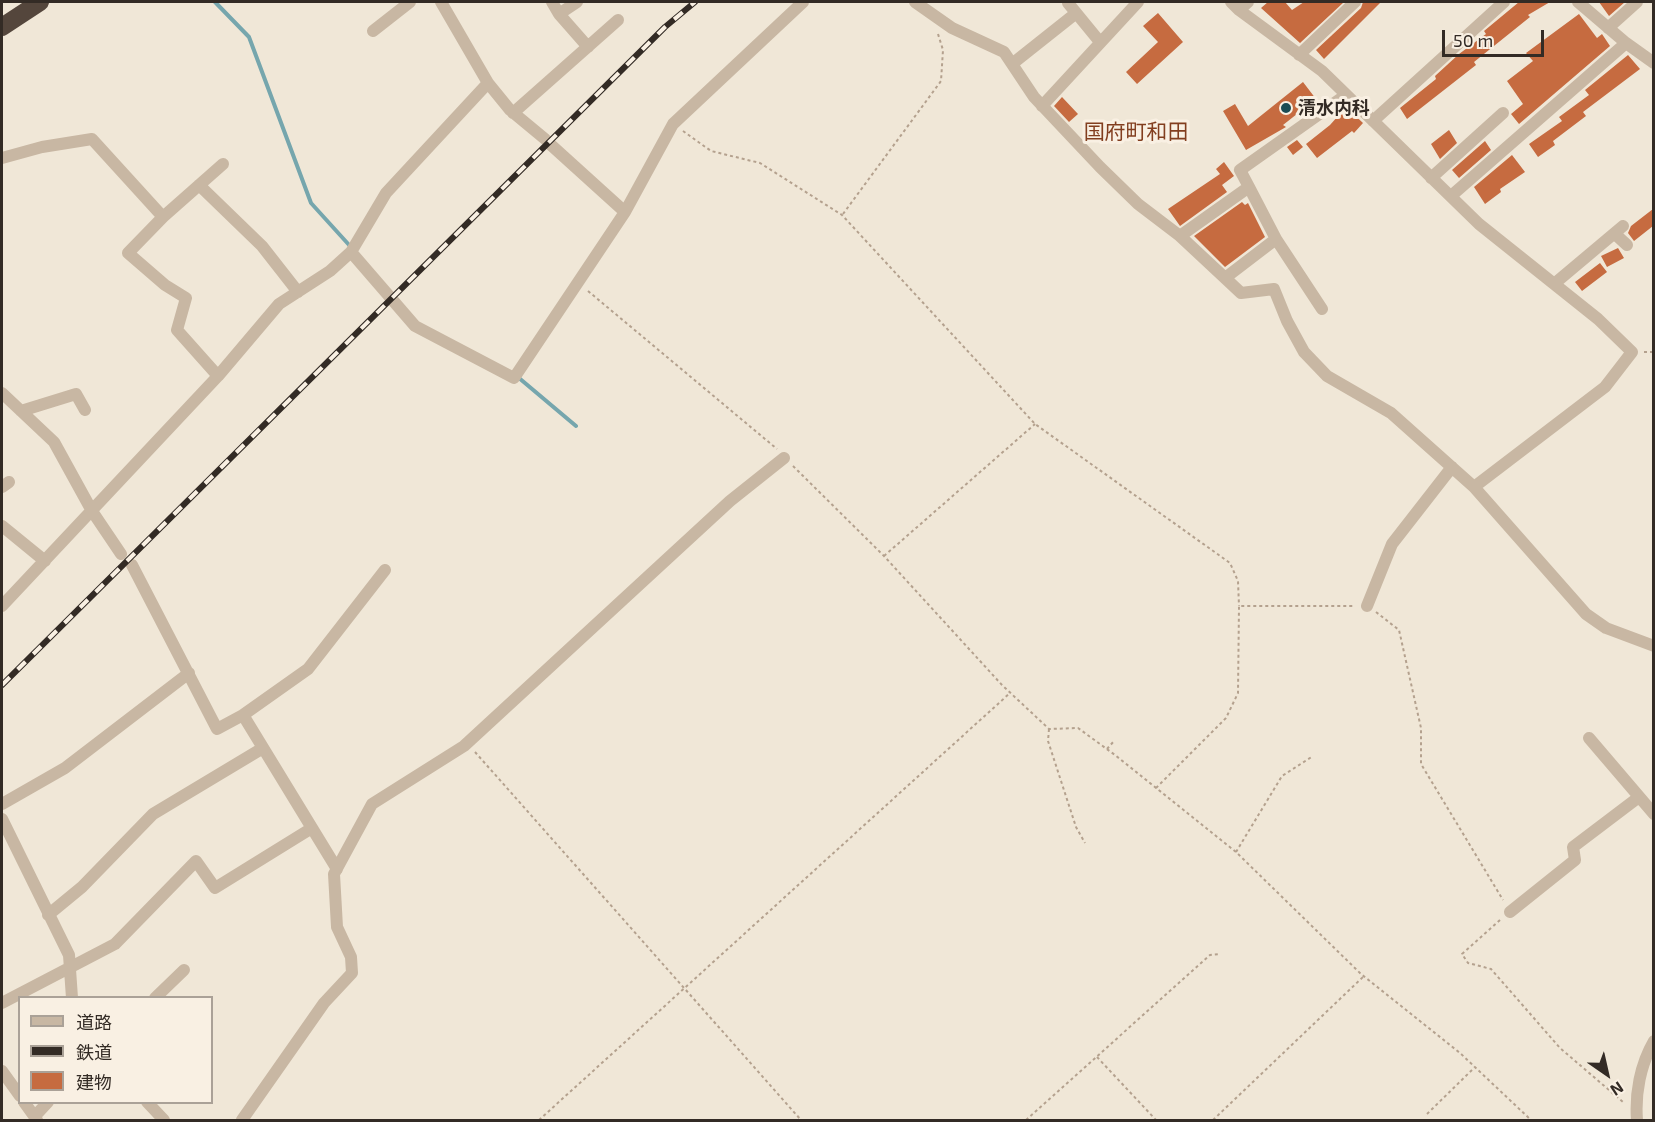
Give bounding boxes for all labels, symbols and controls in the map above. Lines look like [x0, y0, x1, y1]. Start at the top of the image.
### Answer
scale bar [1445, 18, 1547, 56]
text: 50 m [1453, 29, 1493, 51]
place label: 清水内科 [1298, 97, 1370, 119]
marker: 清水内科 [1279, 101, 1293, 115]
district label: 国府町和田 [1084, 119, 1188, 145]
legend [18, 996, 213, 1104]
text: 道路 [76, 1011, 112, 1033]
text: 鉄道 [76, 1041, 112, 1063]
north arrow [1577, 1044, 1637, 1104]
text: 建物 [76, 1071, 112, 1093]
text: N [1607, 1078, 1627, 1100]

